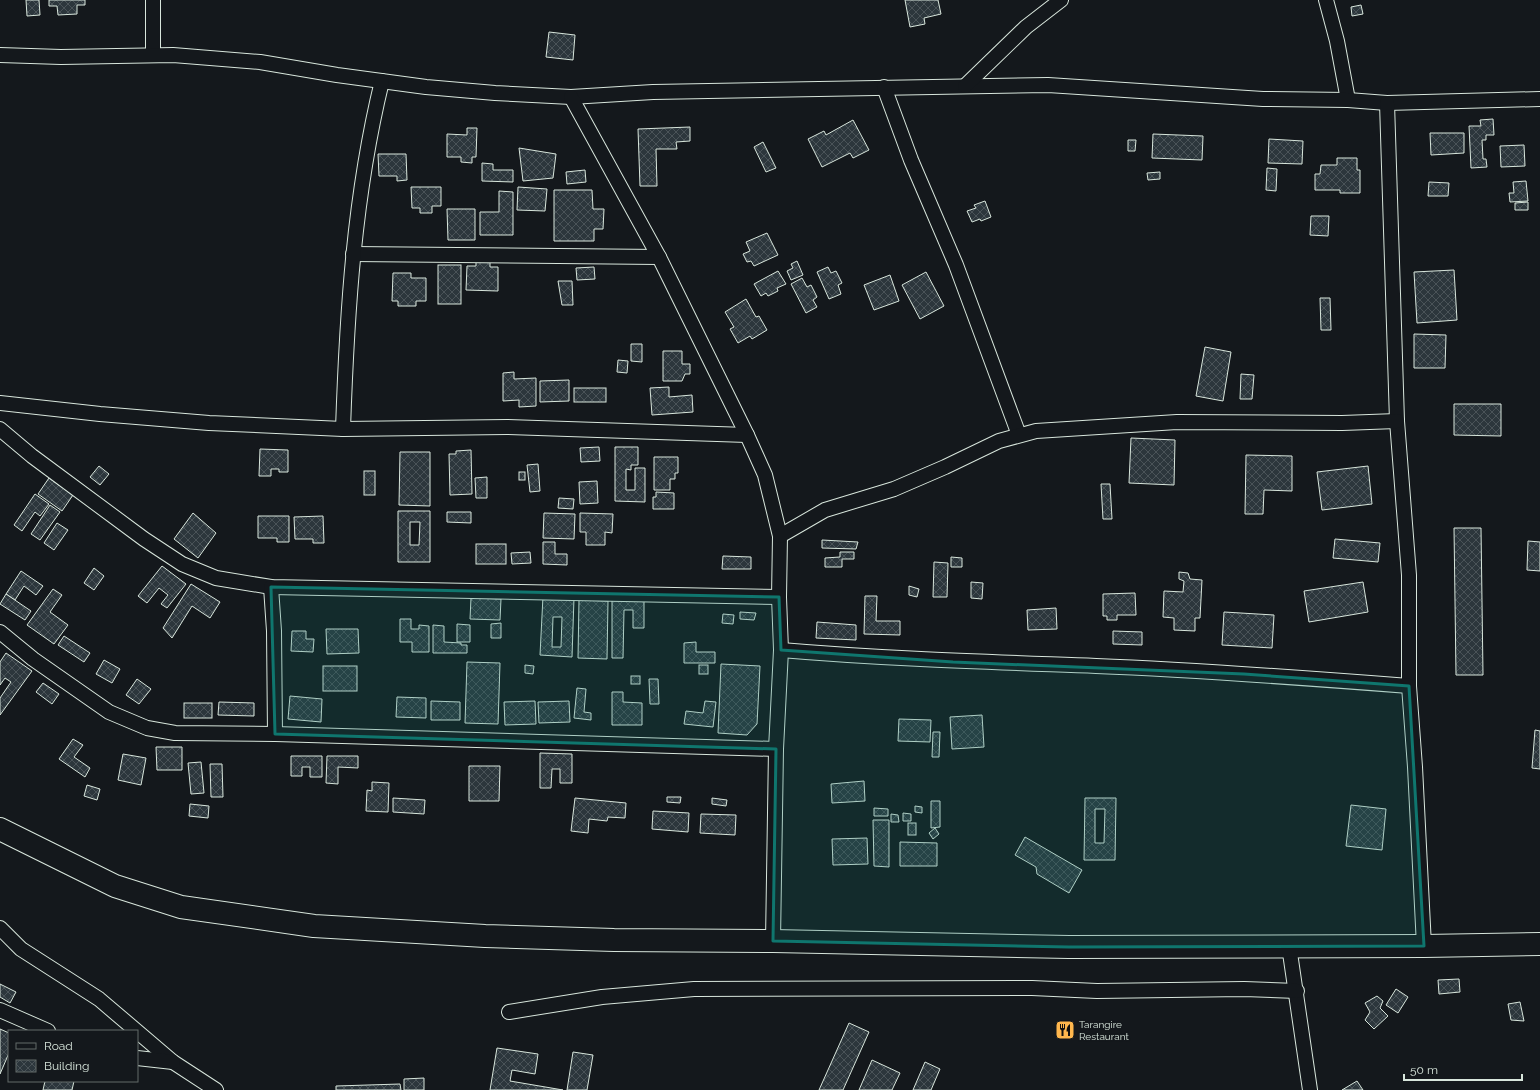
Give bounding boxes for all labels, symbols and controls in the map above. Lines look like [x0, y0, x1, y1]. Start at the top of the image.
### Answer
restaurant icon: Tarangire Restaurant [1054, 1019, 1076, 1041]
place label: Tarangire Restaurant [1079, 1019, 1130, 1042]
legend [8, 1030, 138, 1082]
text: Road [44, 1039, 73, 1053]
scale bar [1404, 1056, 1522, 1082]
text: Building [44, 1059, 90, 1073]
text: 50 m [1410, 1063, 1438, 1077]

